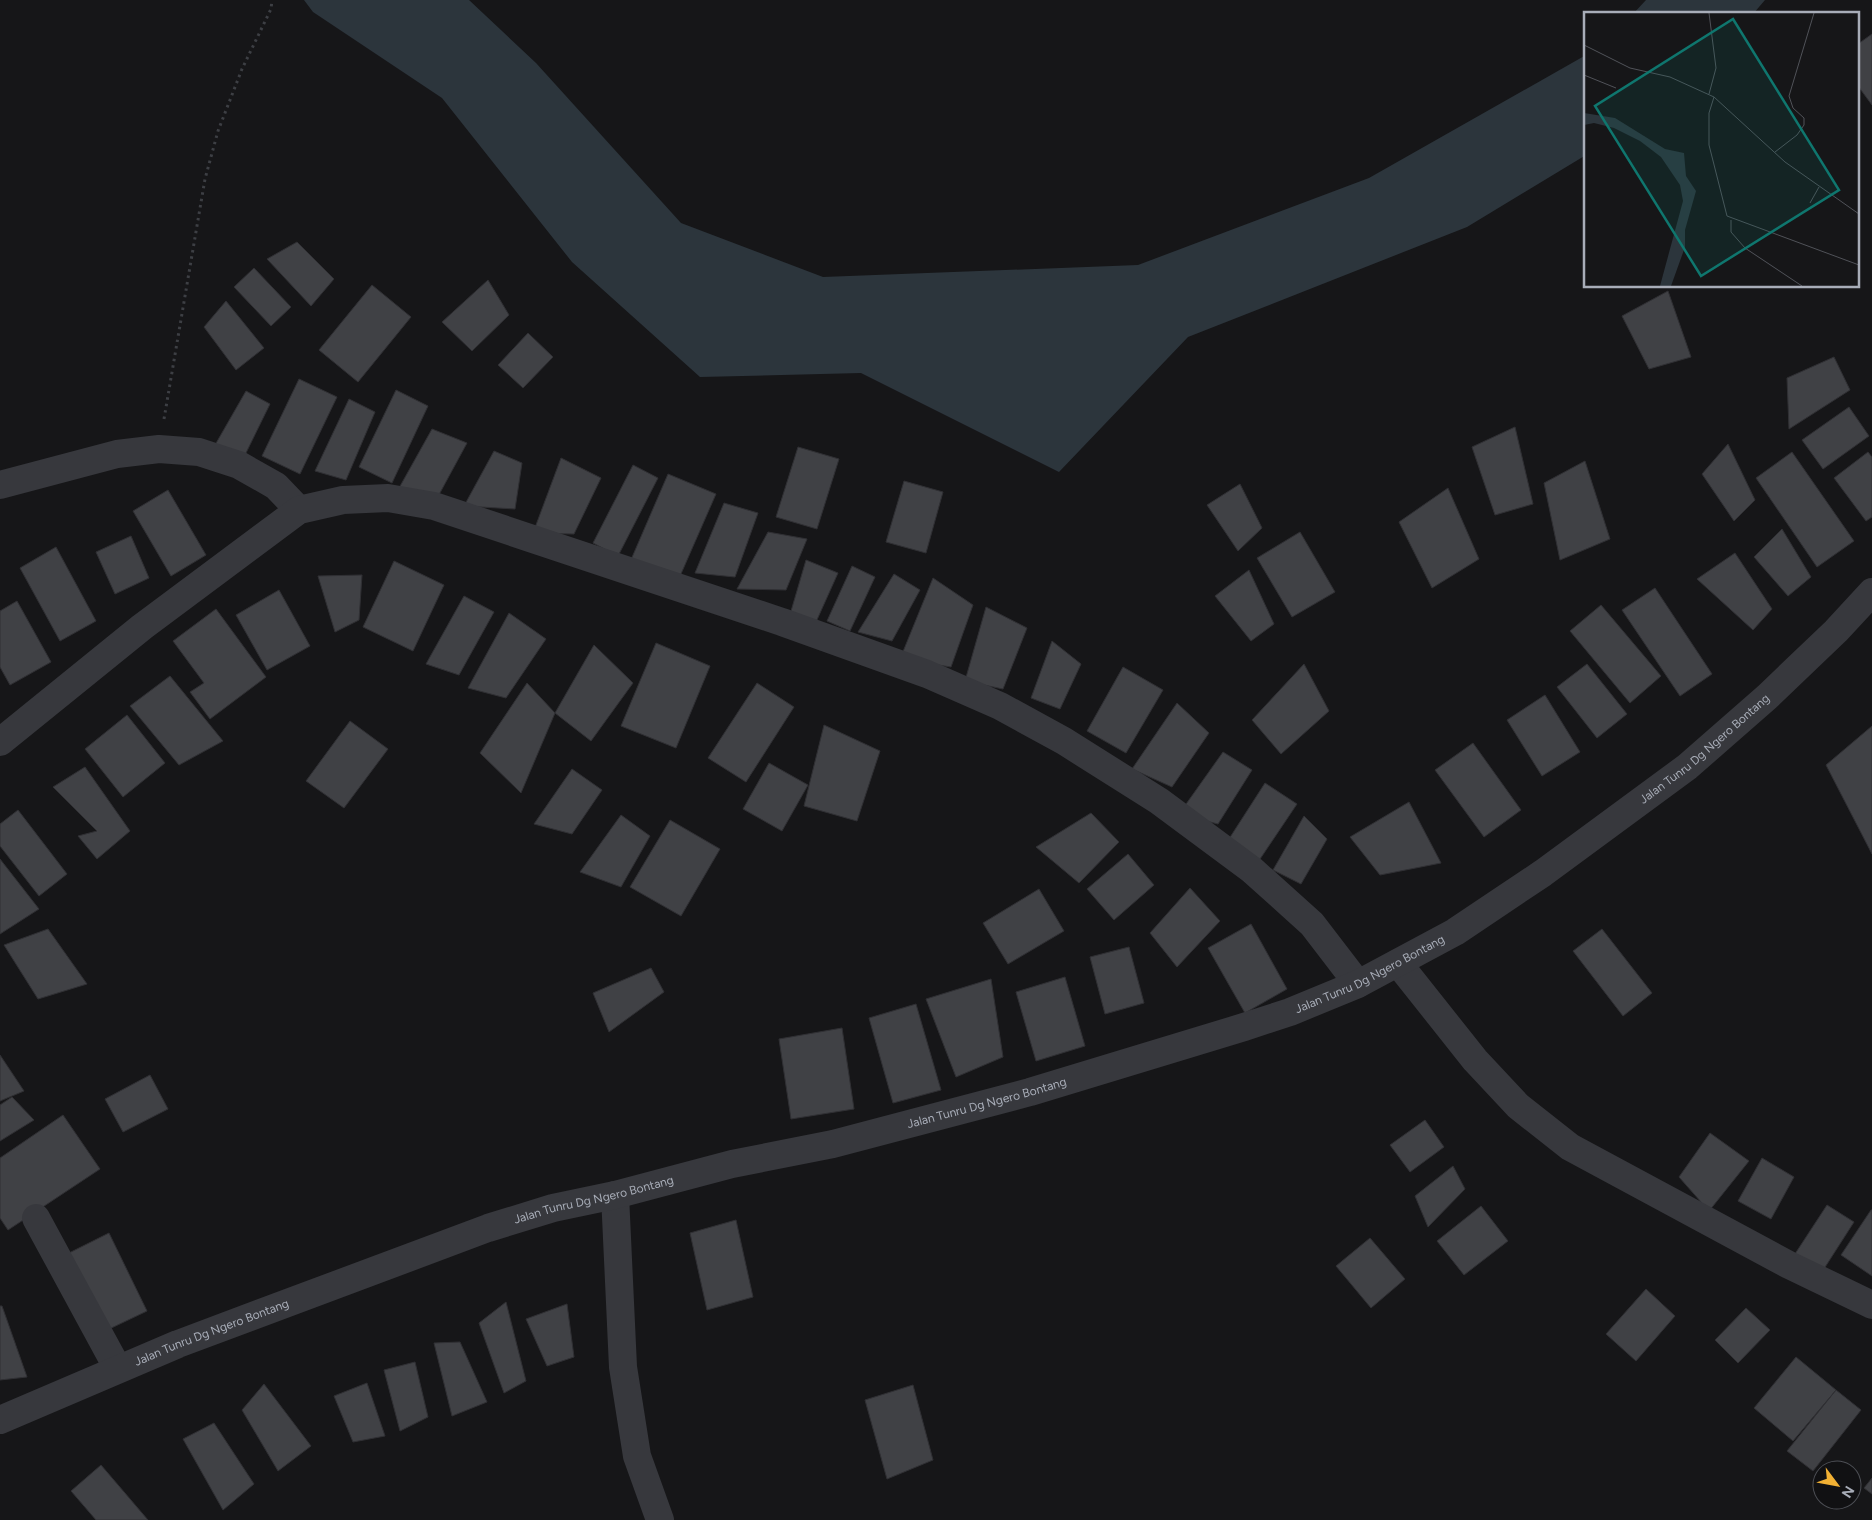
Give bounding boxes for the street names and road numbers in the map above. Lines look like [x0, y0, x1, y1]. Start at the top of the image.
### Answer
street label: Jalan Tunru Dg Ngero Bontang [1637, 691, 1772, 807]
street label: Jalan Tunru Dg Ngero Bontang [1293, 932, 1447, 1016]
street label: Jalan Tunru Dg Ngero Bontang [905, 1074, 1068, 1131]
street label: Jalan Tunru Dg Ngero Bontang [512, 1173, 675, 1227]
street label: Jalan Tunru Dg Ngero Bontang [132, 1296, 291, 1369]

